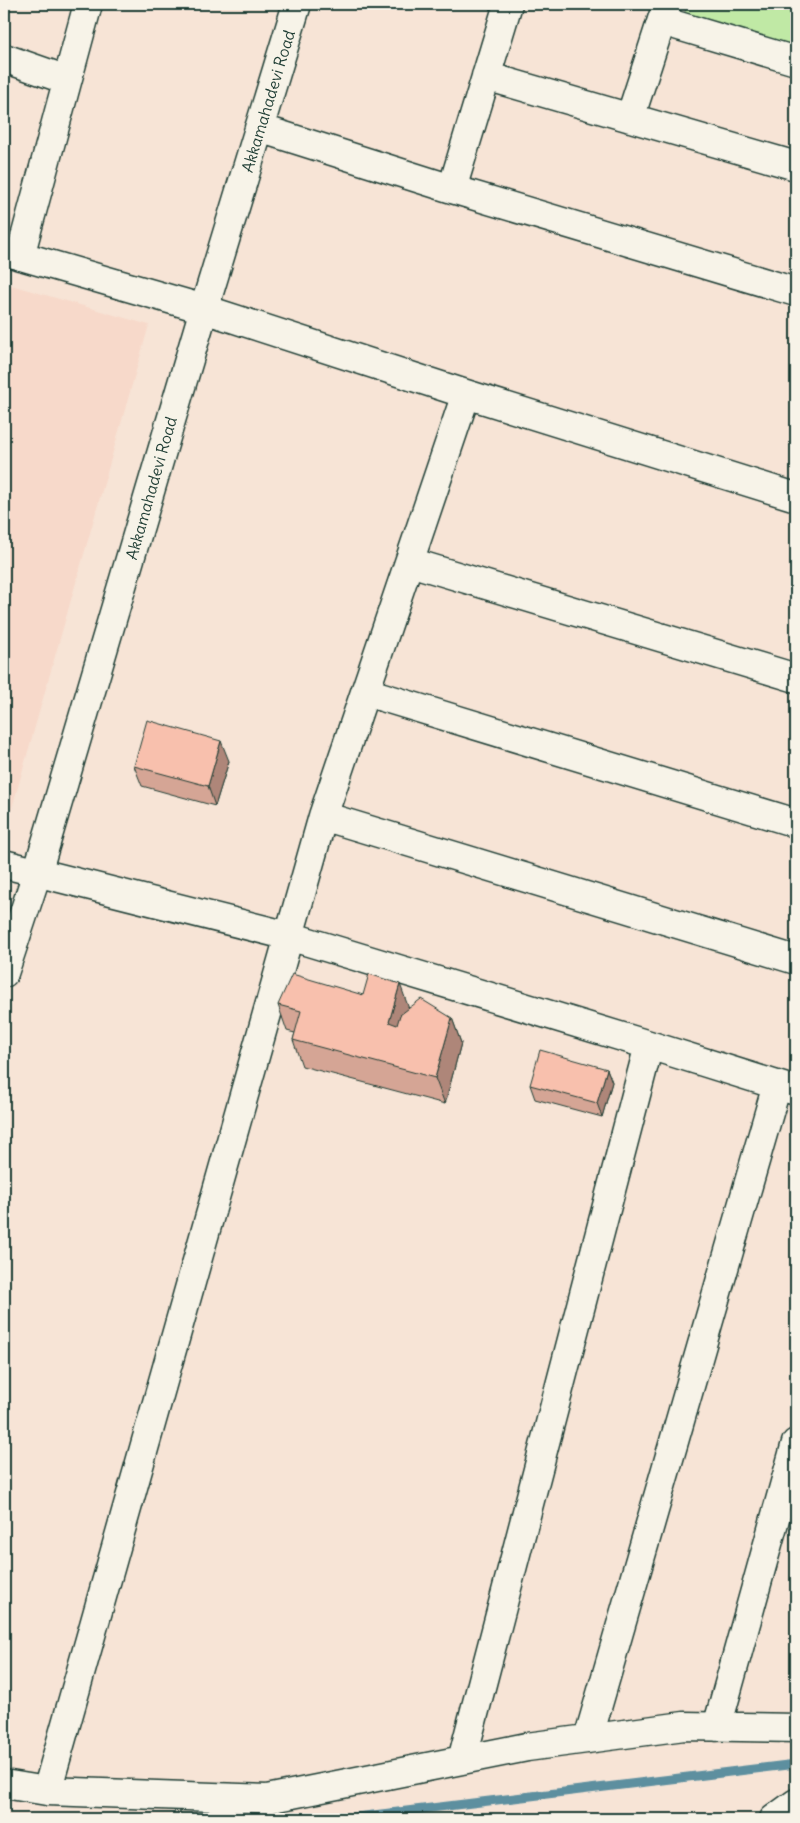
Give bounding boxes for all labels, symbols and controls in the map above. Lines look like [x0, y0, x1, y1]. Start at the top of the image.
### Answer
street label: Akkamahadevi Road [237, 27, 299, 175]
street label: Akkamahadevi Road [121, 414, 181, 562]

